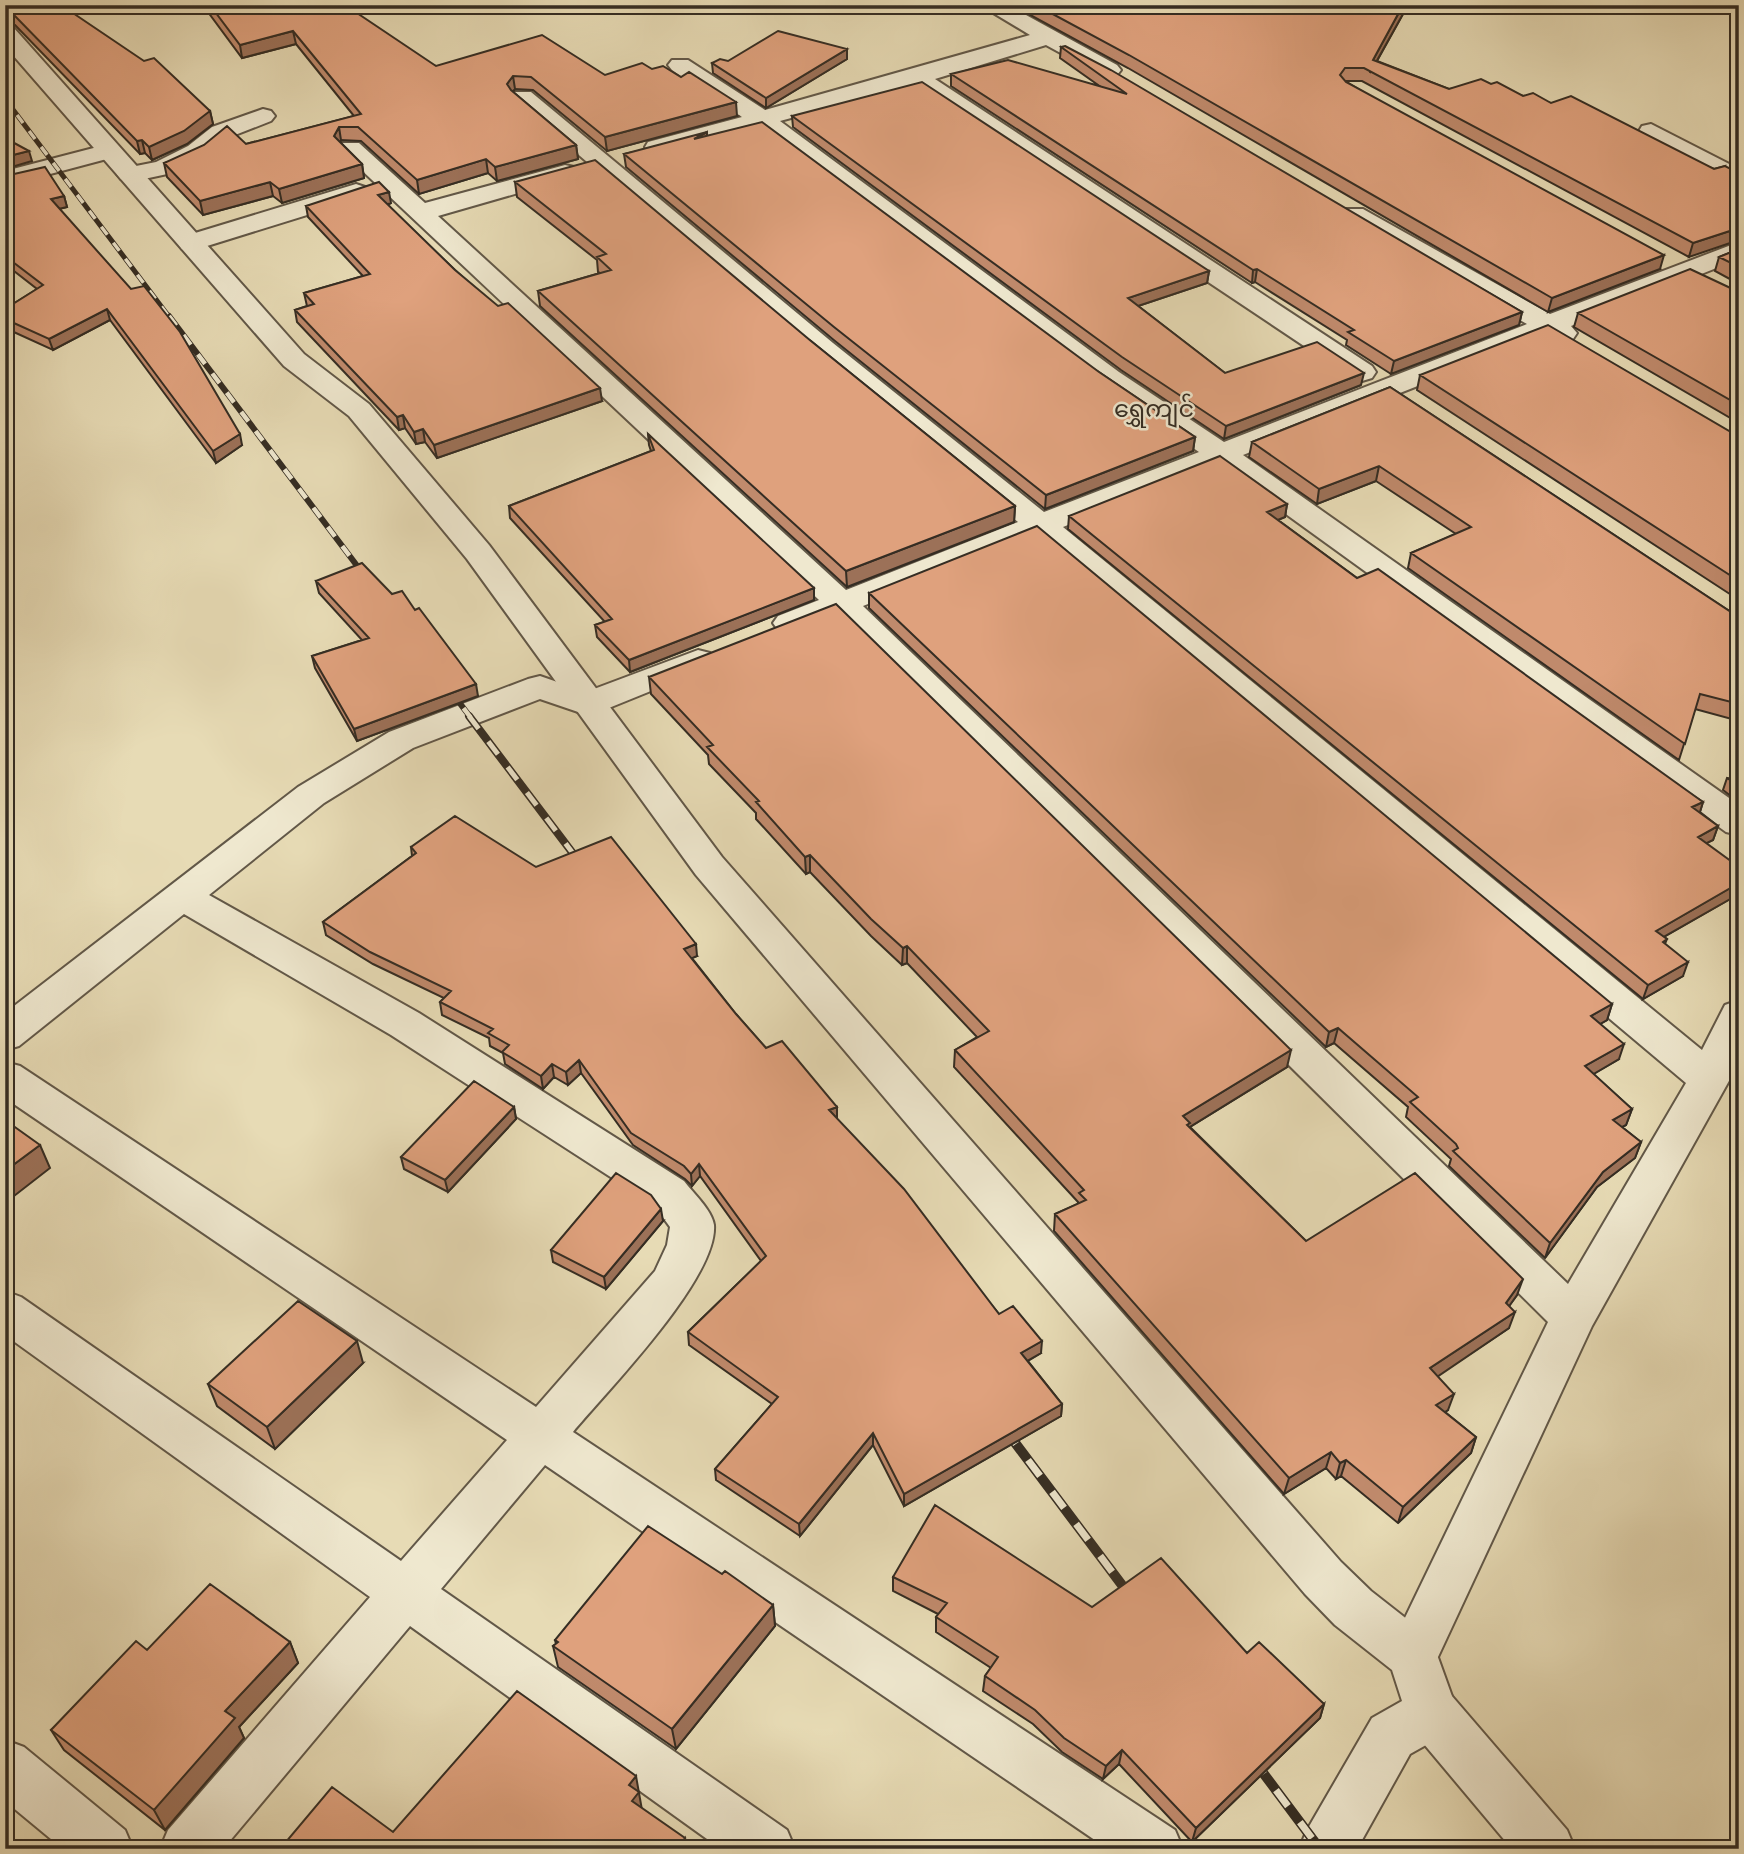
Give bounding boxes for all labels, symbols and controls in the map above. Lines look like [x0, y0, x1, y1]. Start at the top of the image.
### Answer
district label: ရွှေကျင် [1114, 393, 1194, 428]

